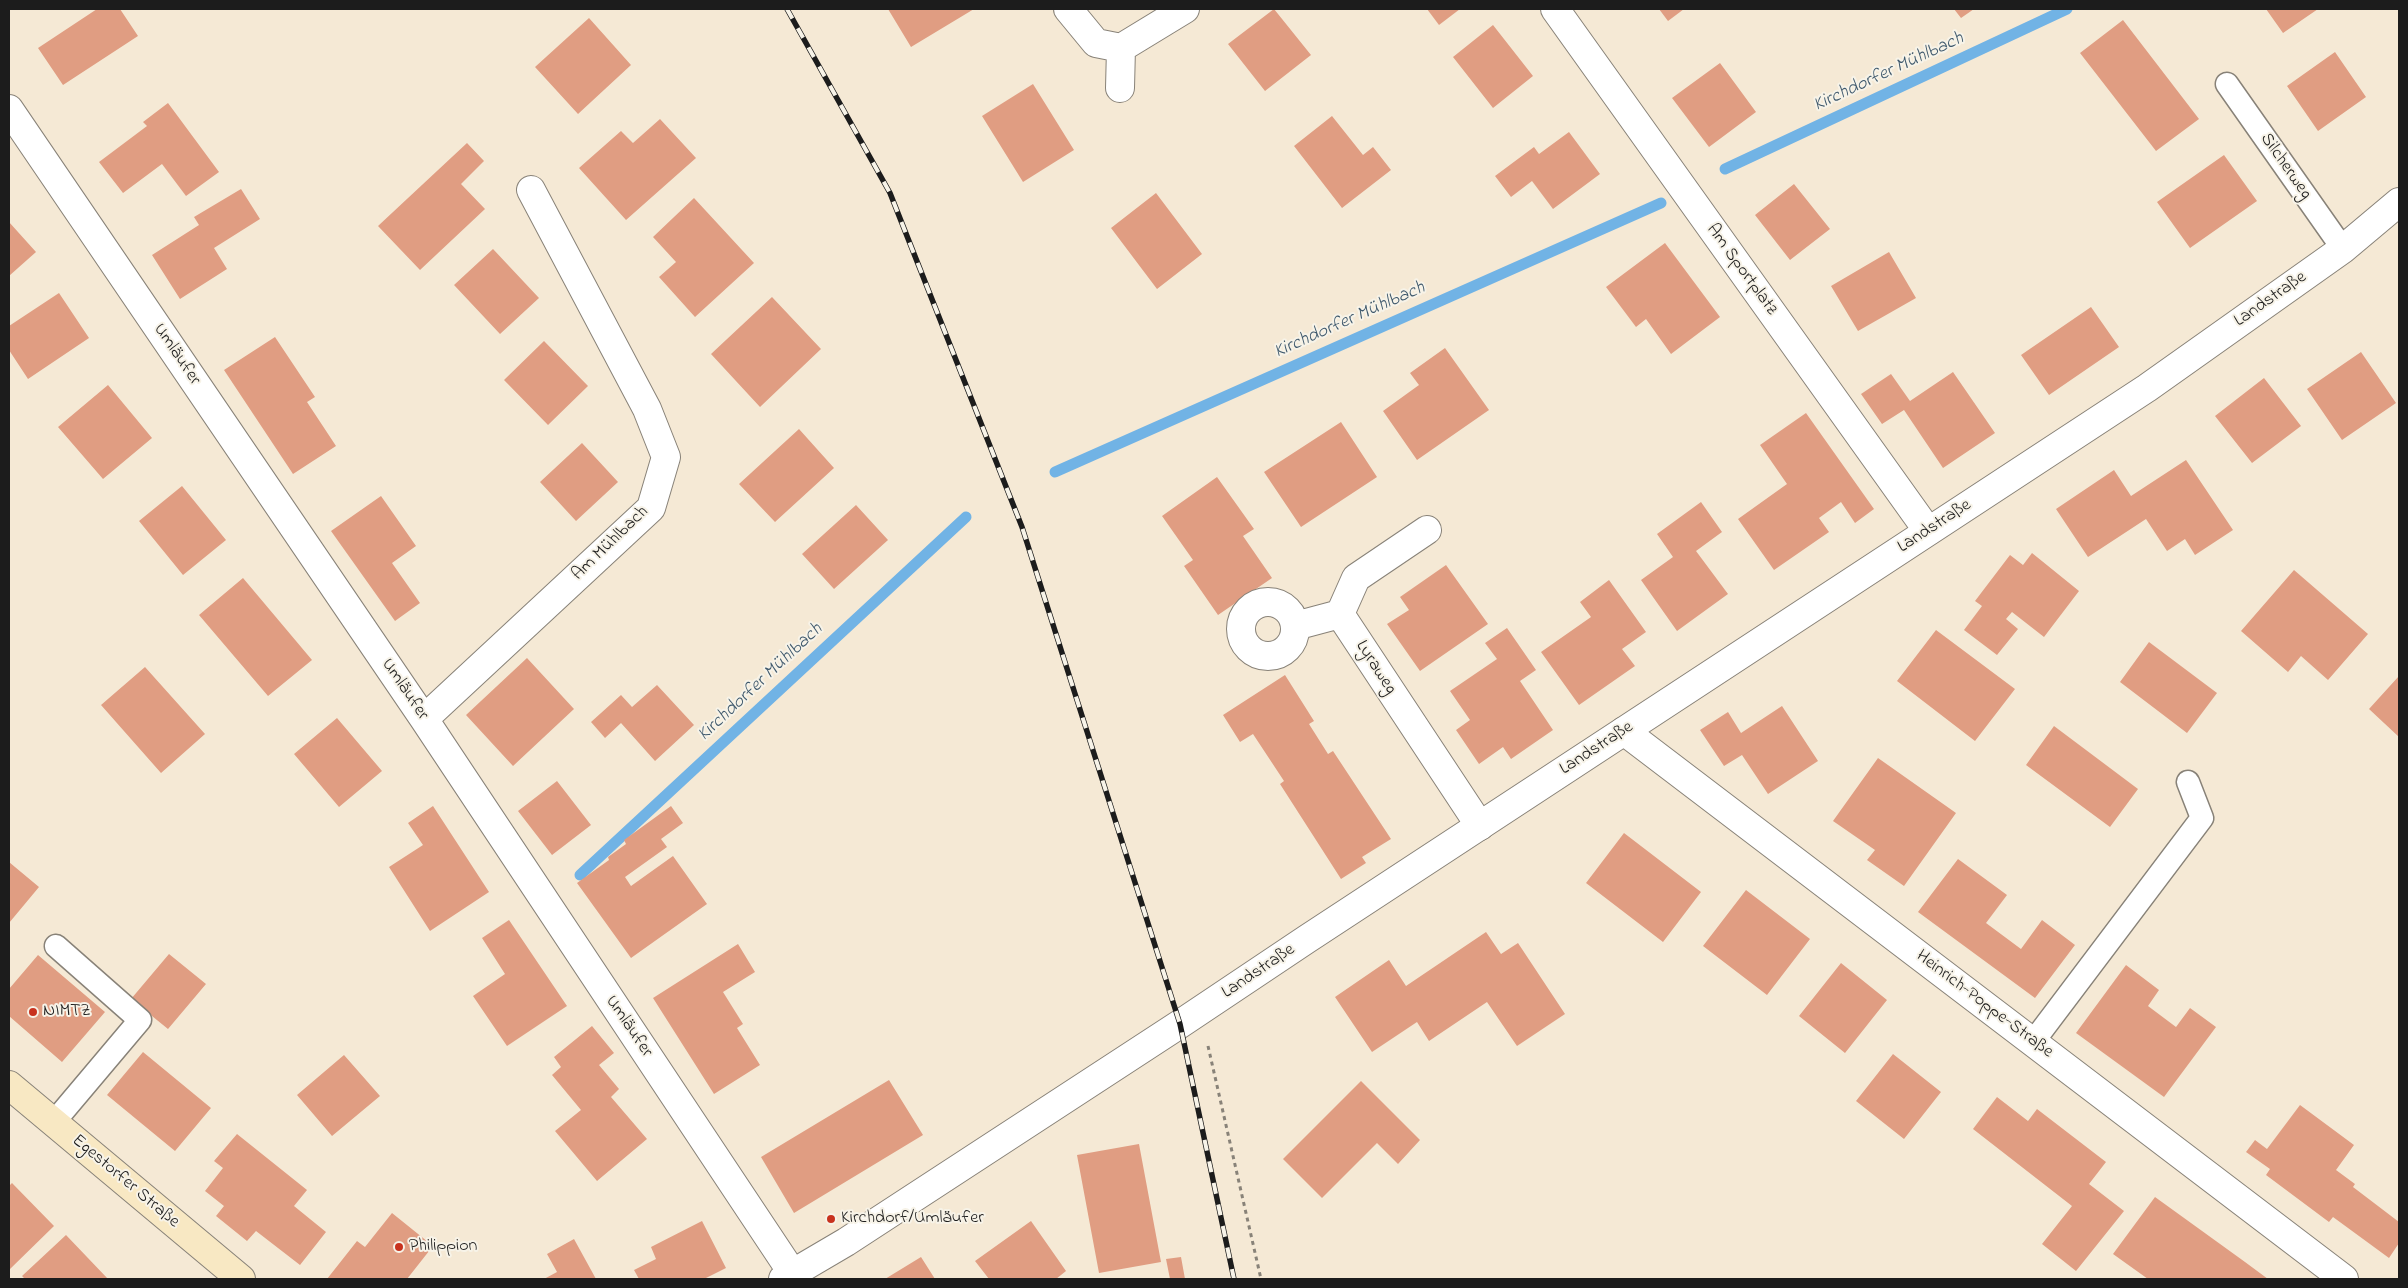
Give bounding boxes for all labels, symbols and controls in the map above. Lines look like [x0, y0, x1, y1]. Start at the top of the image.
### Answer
water label: Kirchdorfer Mühlbach [1810, 28, 1968, 118]
street label: Silcherweg [2254, 130, 2316, 204]
street label: Am Sportplatz [1701, 220, 1781, 320]
street label: Landstraße [2231, 267, 2311, 333]
water label: Kirchdorfer Mühlbach [1271, 277, 1429, 365]
street label: Umläufer [148, 320, 204, 390]
street label: Landstraße [1894, 495, 1976, 559]
street label: Am Mühlbach [568, 502, 654, 586]
water label: Kirchdorfer Mühlbach [694, 619, 828, 747]
street label: Lyraweg [1350, 637, 1400, 699]
street label: Umläufer [376, 655, 432, 725]
street label: Landstraße [1556, 717, 1638, 781]
street label: Landstraße [1218, 940, 1300, 1004]
street label: Heinrich-Poppe-Straße [1911, 946, 2057, 1064]
street label: Umläufer [600, 992, 656, 1062]
place label: NIMTZ [43, 1001, 91, 1023]
marker: NIMTZ [27, 1006, 39, 1018]
street label: Egestorfer Straße [67, 1131, 183, 1233]
place label: Kirchdorf/Umläufer [841, 1208, 984, 1230]
marker: Kirchdorf/Umläufer [825, 1213, 837, 1225]
place label: Philippion [409, 1236, 477, 1258]
marker: Philippion [393, 1241, 405, 1253]

